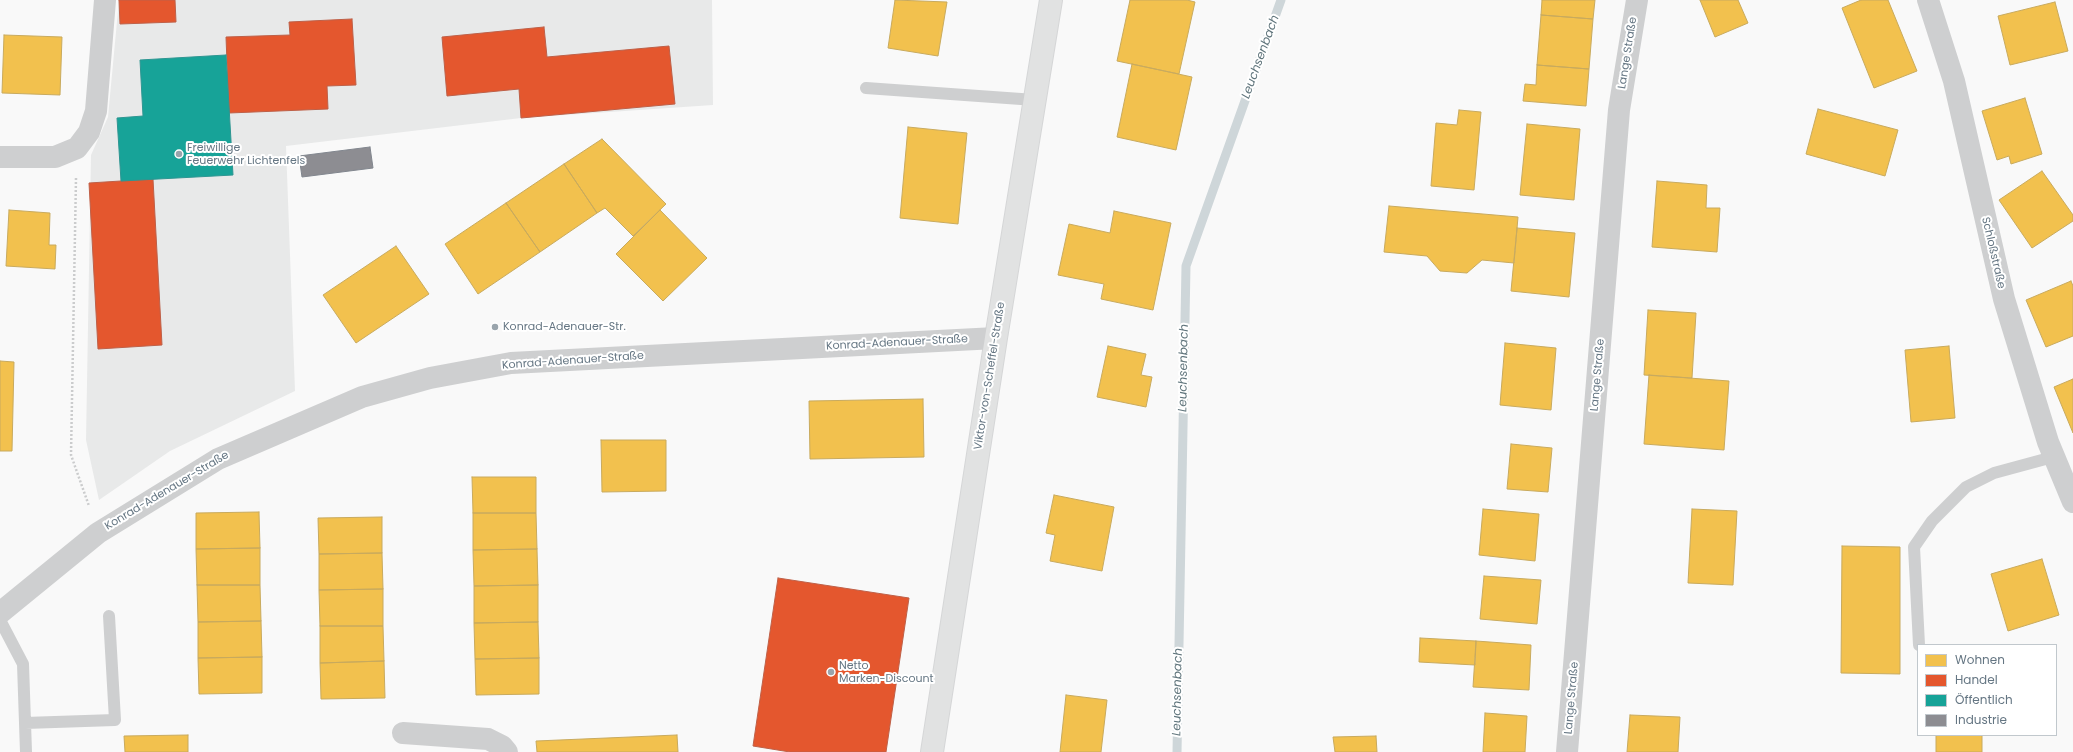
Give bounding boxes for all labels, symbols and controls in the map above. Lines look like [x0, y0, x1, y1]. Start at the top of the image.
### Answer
water label: Leuchsenbach [1239, 13, 1283, 101]
street label: Lange Straße [1616, 16, 1640, 90]
place label: Freiwillige Feuerwehr Lichtenfels [187, 141, 305, 167]
marker: Freiwillige Feuerwehr Lichtenfels [174, 149, 184, 159]
street label: Schloßstraße [1978, 216, 2008, 290]
street label: Viktor-von-Scheffel-Straße [972, 301, 1008, 451]
place label: Konrad-Adenauer-Str. [503, 320, 626, 334]
marker: Konrad-Adenauer-Str. [490, 322, 500, 332]
water label: Leuchsenbach [1176, 324, 1192, 412]
street label: Konrad-Adenauer-Straße [826, 333, 968, 353]
street label: Lange Straße [1588, 338, 1608, 412]
street label: Konrad-Adenauer-Straße [502, 349, 644, 373]
street label: Konrad-Adenauer-Straße [103, 449, 231, 533]
legend [1917, 644, 2057, 736]
water label: Leuchsenbach [1170, 648, 1186, 736]
text: Wohnen [1955, 651, 2005, 668]
place label: Netto Marken-Discount [839, 659, 934, 685]
street label: Lange Straße [1562, 661, 1582, 735]
marker: Netto Marken-Discount [826, 667, 836, 677]
text: Handel [1955, 671, 1998, 688]
text: Öffentlich [1955, 691, 2013, 708]
text: Industrie [1955, 711, 2007, 728]

